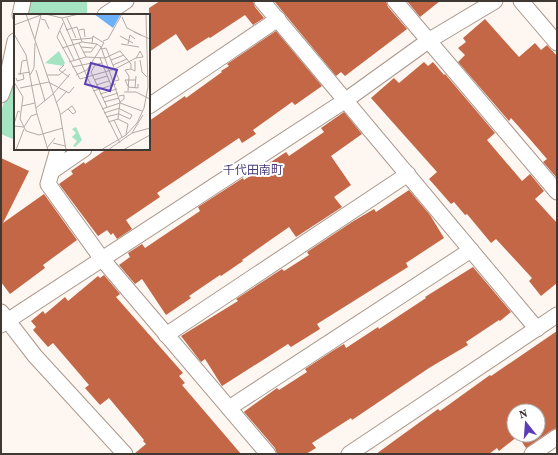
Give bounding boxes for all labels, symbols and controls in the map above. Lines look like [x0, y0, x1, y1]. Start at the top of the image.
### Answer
inset map [14, 14, 150, 150]
district label: 千代田南町 [223, 162, 283, 178]
north arrow [506, 403, 546, 443]
text: N [517, 406, 529, 422]

